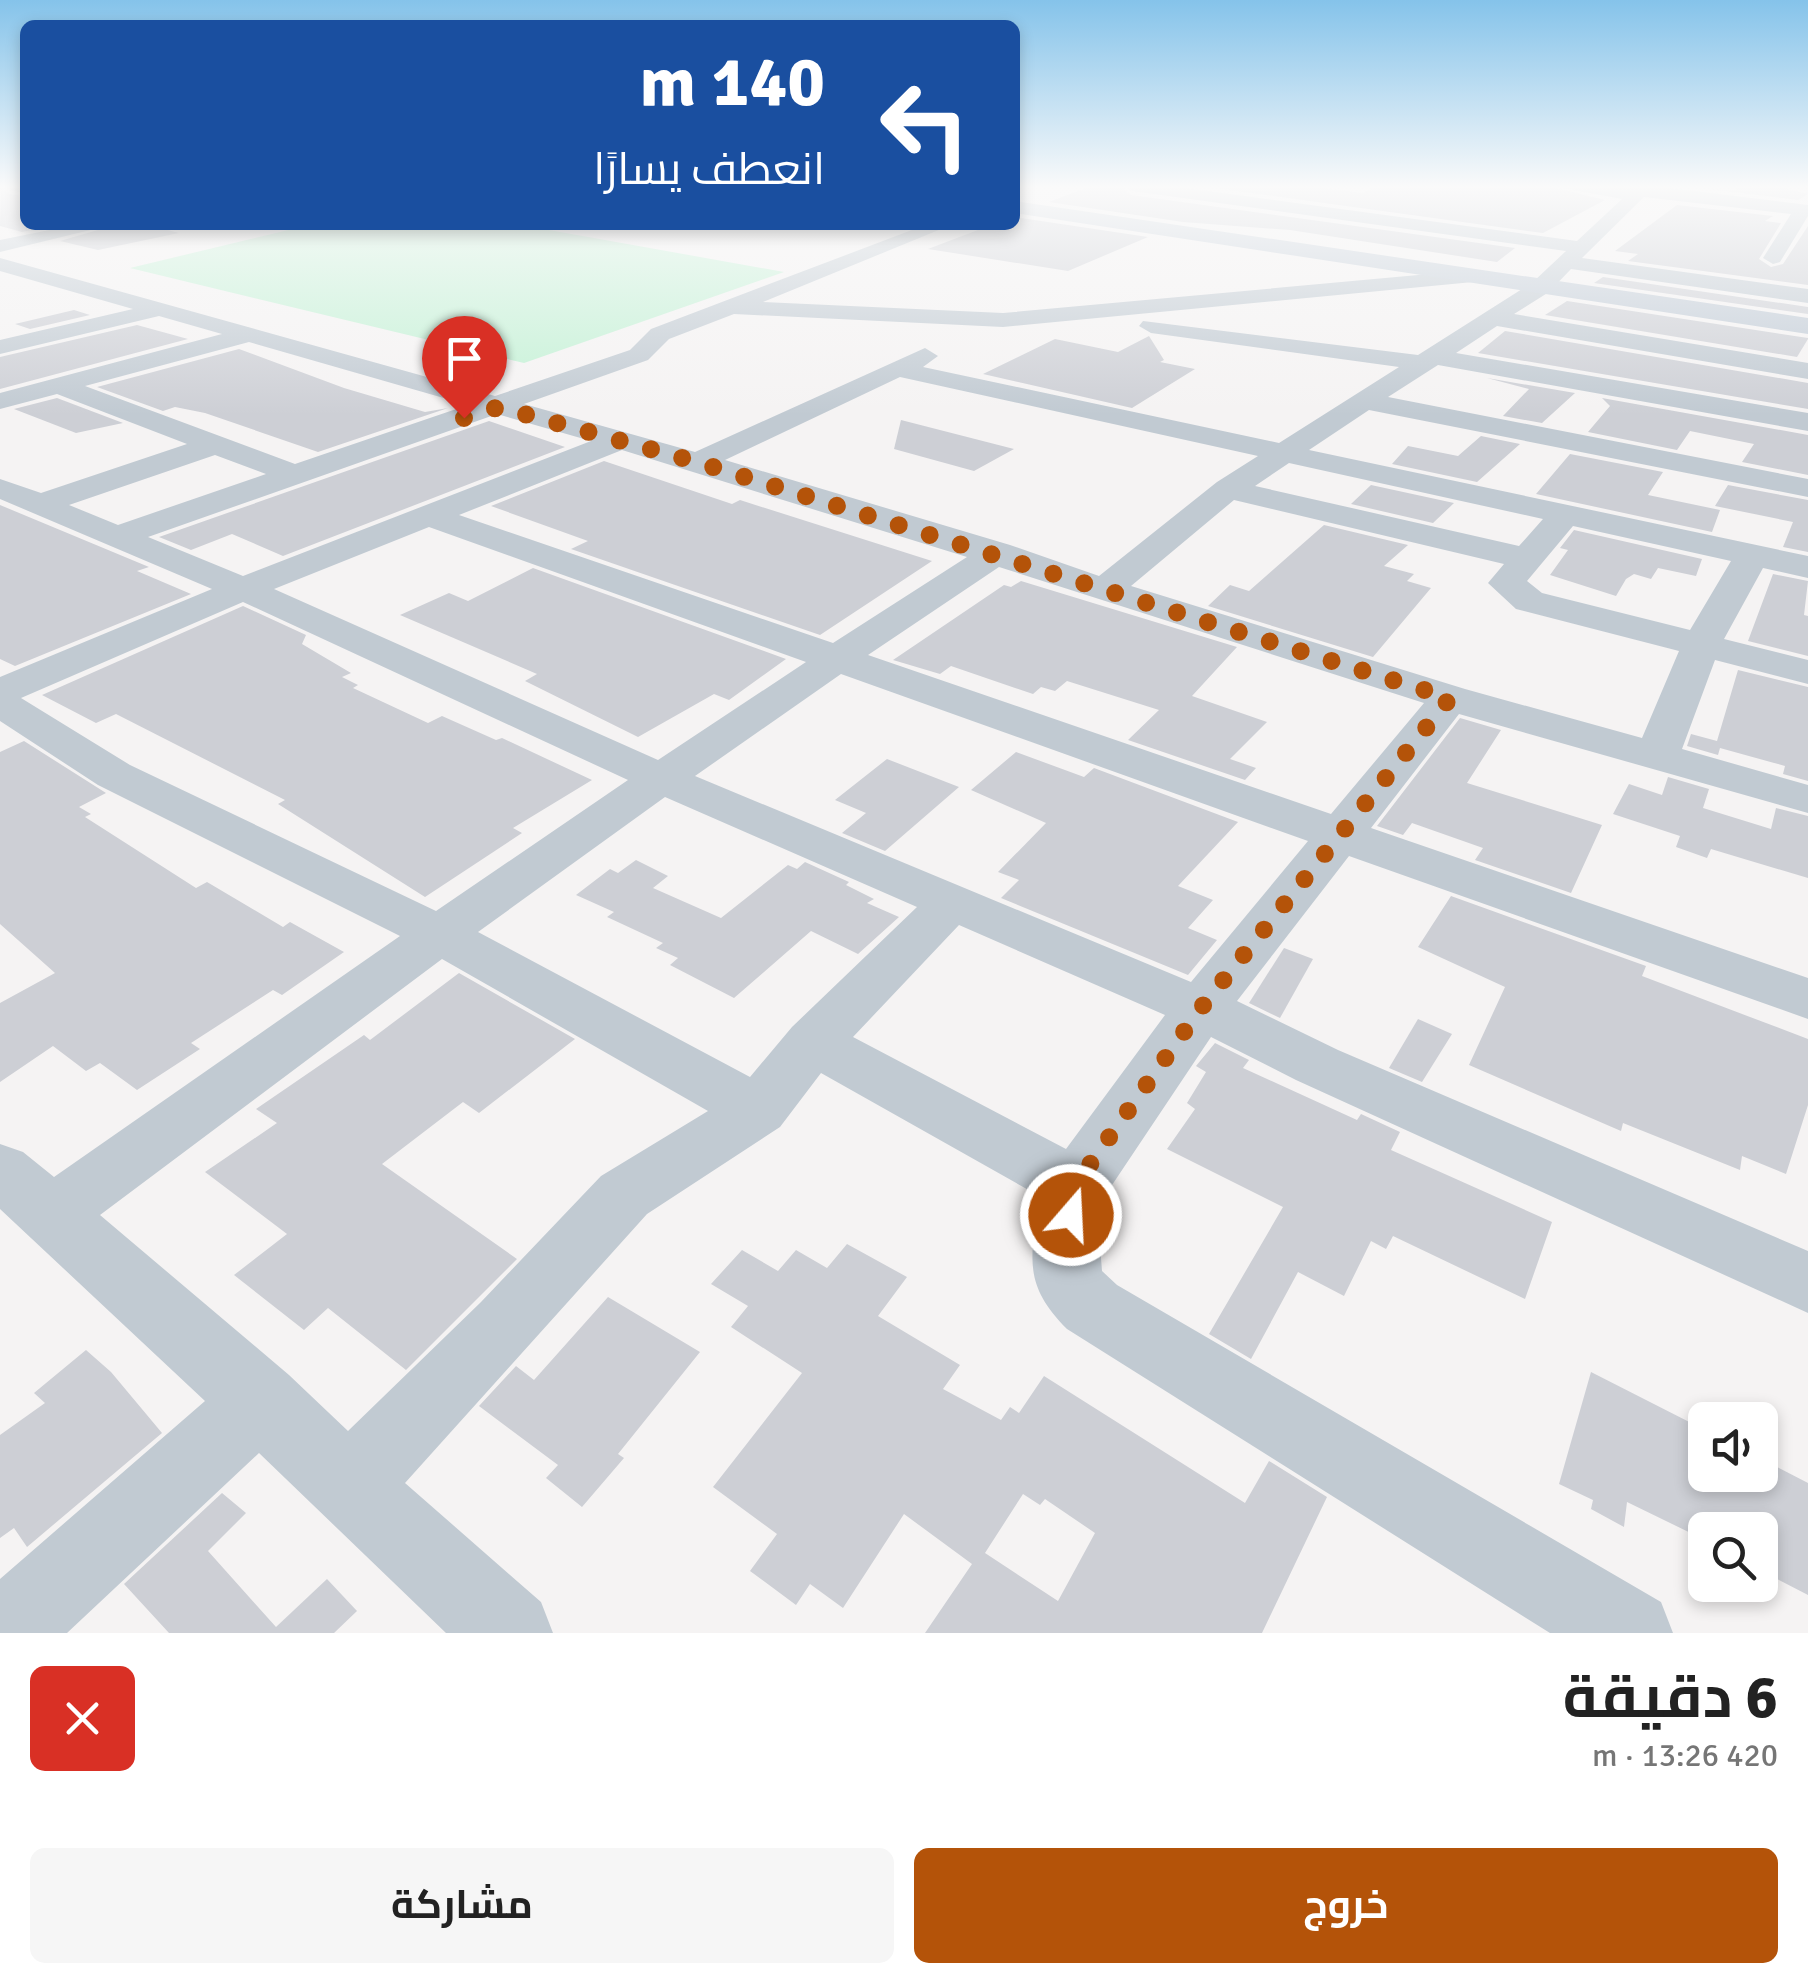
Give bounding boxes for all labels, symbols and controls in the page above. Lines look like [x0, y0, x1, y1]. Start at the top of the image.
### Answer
text: 140 m [640, 39, 825, 125]
icon: left [860, 60, 990, 190]
text: انعطف يسارًا [593, 142, 825, 197]
pin [422, 316, 507, 419]
icon: arrive [437, 331, 492, 386]
position arrow [1019, 1163, 1123, 1267]
map controls [1688, 1402, 1778, 1602]
button: sound [1688, 1402, 1778, 1492]
button: search [1688, 1512, 1778, 1602]
text: 6 دقيقة [1563, 1661, 1778, 1735]
button: close [30, 1666, 135, 1771]
text: 420 m · 13:26 [1592, 1736, 1778, 1775]
button: مشاركة [30, 1848, 894, 1963]
button: خروج [914, 1848, 1778, 1963]

